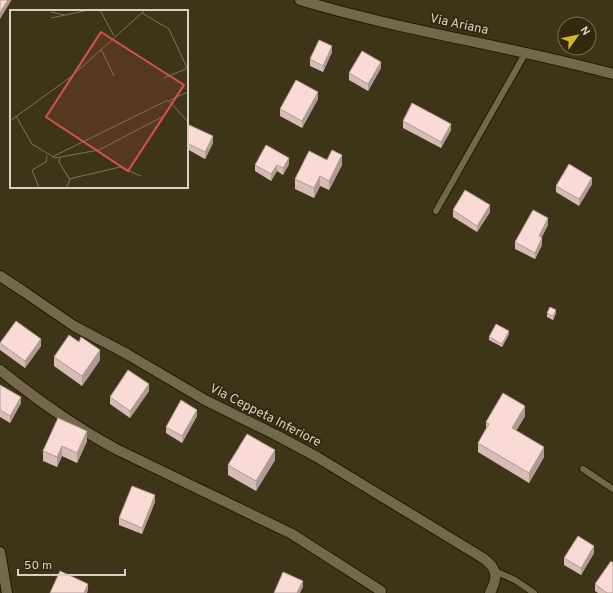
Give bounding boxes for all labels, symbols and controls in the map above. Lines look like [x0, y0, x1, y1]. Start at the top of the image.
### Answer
inset map [10, 10, 188, 188]
street label: Via Ariana [428, 11, 490, 39]
north arrow [557, 16, 597, 56]
text: N [577, 24, 593, 38]
street label: Via Ceppeta Inferiore [207, 381, 323, 451]
scale bar [18, 551, 125, 577]
text: 50 m [24, 558, 52, 574]

